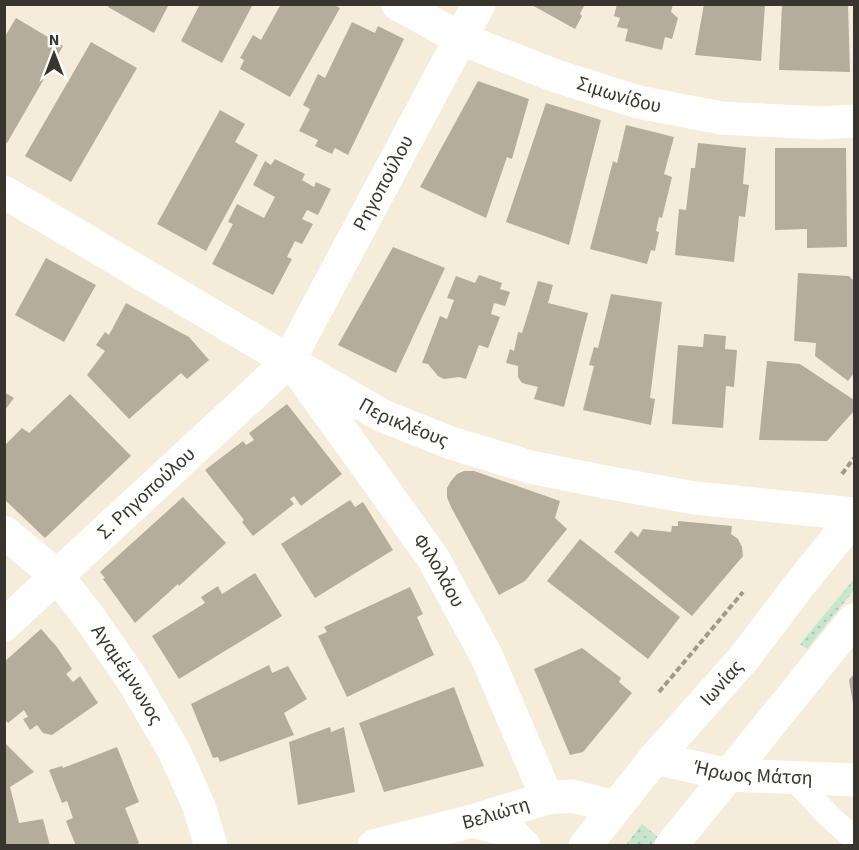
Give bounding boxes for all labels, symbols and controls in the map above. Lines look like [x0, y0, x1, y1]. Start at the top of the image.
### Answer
north arrow [24, 24, 84, 84]
text: N [49, 29, 59, 51]
street label: Σιμωνίδου [573, 69, 664, 120]
street label: Ρηγοπούλου [346, 130, 421, 236]
street label: Περικλέους [353, 391, 453, 455]
street label: Σ. Ρηγοπούλου [91, 441, 202, 546]
street label: Φιλολάου [406, 528, 471, 613]
street label: Αγαμέμνωνος [84, 619, 170, 730]
street label: Ιωνίας [694, 653, 750, 712]
street label: Ήρωος Μάτση [690, 753, 813, 792]
street label: Βελιώτη [459, 790, 533, 837]

